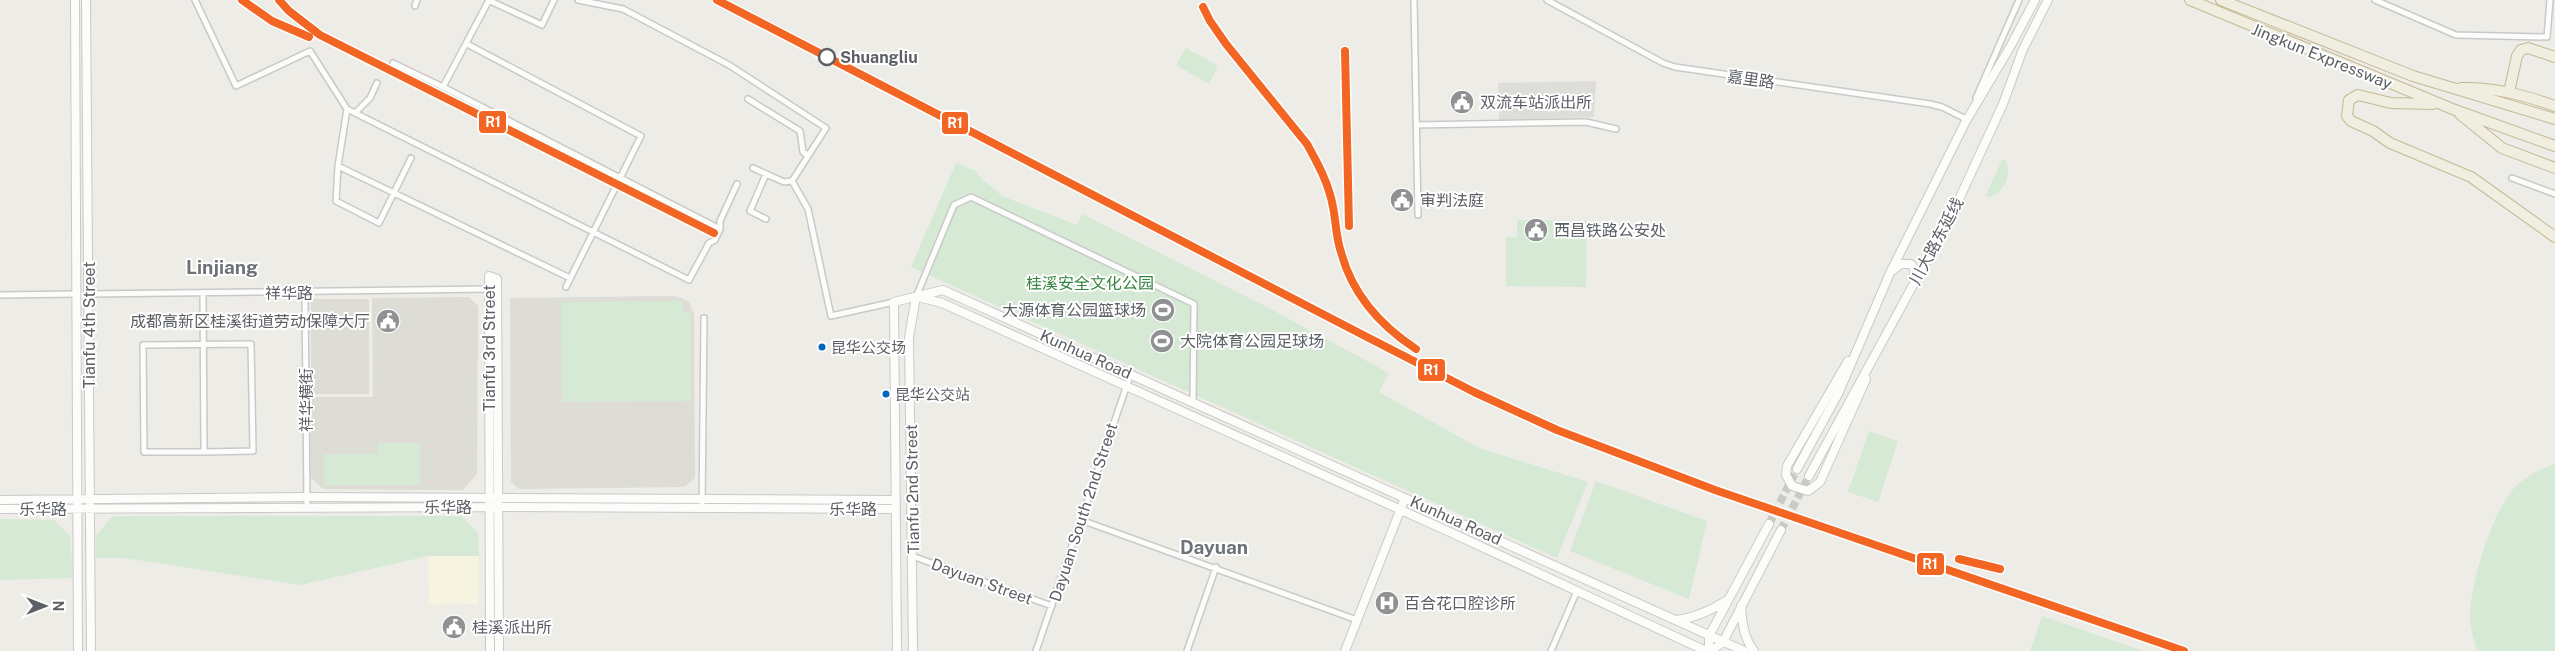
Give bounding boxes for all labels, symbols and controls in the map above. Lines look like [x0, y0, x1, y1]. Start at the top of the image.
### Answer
street label: Jingkun Expressway [2249, 20, 2395, 93]
marker: Shuangliu [818, 48, 836, 66]
place label: Shuangliu [840, 48, 918, 67]
street label: 嘉里路 [1726, 67, 1776, 92]
public building icon: 双流车站派出所 [1449, 89, 1475, 115]
place label: 双流车站派出所 [1480, 93, 1592, 112]
line badge: R1 [478, 110, 507, 134]
line badge: R1 [941, 111, 969, 135]
text: R1 [485, 114, 501, 130]
text: R1 [947, 115, 963, 131]
public building icon: 审判法庭 [1389, 187, 1415, 213]
place label: 审判法庭 [1420, 191, 1484, 210]
street label: 川大路东延线 [1906, 194, 1967, 288]
public building icon: 西昌铁路公安处 [1523, 217, 1549, 243]
place label: 西昌铁路公安处 [1554, 221, 1666, 240]
district label: Linjiang [186, 256, 258, 278]
street label: Tianfu 4th Street [80, 262, 99, 388]
park label: 桂溪安全文化公园 [1026, 274, 1154, 293]
street label: 祥华路 [265, 284, 313, 303]
street label: Tianfu 3rd Street [480, 284, 499, 412]
sports icon: 大源体育公园篮球场 [1150, 297, 1176, 323]
place label: 大源体育公园篮球场 [1002, 301, 1146, 320]
public building icon: 成都高新区桂溪街道劳动保障大厅 [375, 308, 401, 334]
place label: 成都高新区桂溪街道劳动保障大厅 [130, 312, 370, 331]
street label: Kunhua Road [1037, 326, 1135, 383]
sports icon: 大院体育公园足球场 [1149, 328, 1175, 354]
place label: 大院体育公园足球场 [1180, 332, 1324, 351]
place label: 昆华公交场 [831, 339, 906, 356]
marker: 昆华公交场 [817, 342, 827, 352]
line badge: R1 [1417, 358, 1446, 382]
text: R1 [1423, 362, 1439, 378]
street label: 祥华横街 [297, 368, 316, 432]
place label: 昆华公交站 [895, 386, 970, 403]
marker: 昆华公交站 [881, 389, 891, 399]
street label: Dayuan South 2nd Street [1046, 420, 1121, 604]
street label: Tianfu 2nd Street [902, 424, 923, 554]
street label: Kunhua Road [1407, 492, 1505, 549]
street label: 乐华路 [424, 498, 472, 517]
street label: 乐华路 [19, 500, 67, 519]
street label: 乐华路 [829, 500, 877, 519]
district label: Dayuan [1180, 536, 1248, 558]
line badge: R1 [1916, 552, 1945, 576]
street label: Dayuan Street [929, 554, 1035, 609]
text: R1 [1922, 556, 1938, 572]
north arrow [20, 581, 70, 631]
hospital icon: 百合花口腔诊所 [1374, 590, 1400, 616]
place label: 百合花口腔诊所 [1404, 594, 1516, 613]
text: N [50, 601, 66, 611]
public building icon: 桂溪派出所 [441, 614, 467, 640]
place label: 桂溪派出所 [472, 618, 552, 637]

